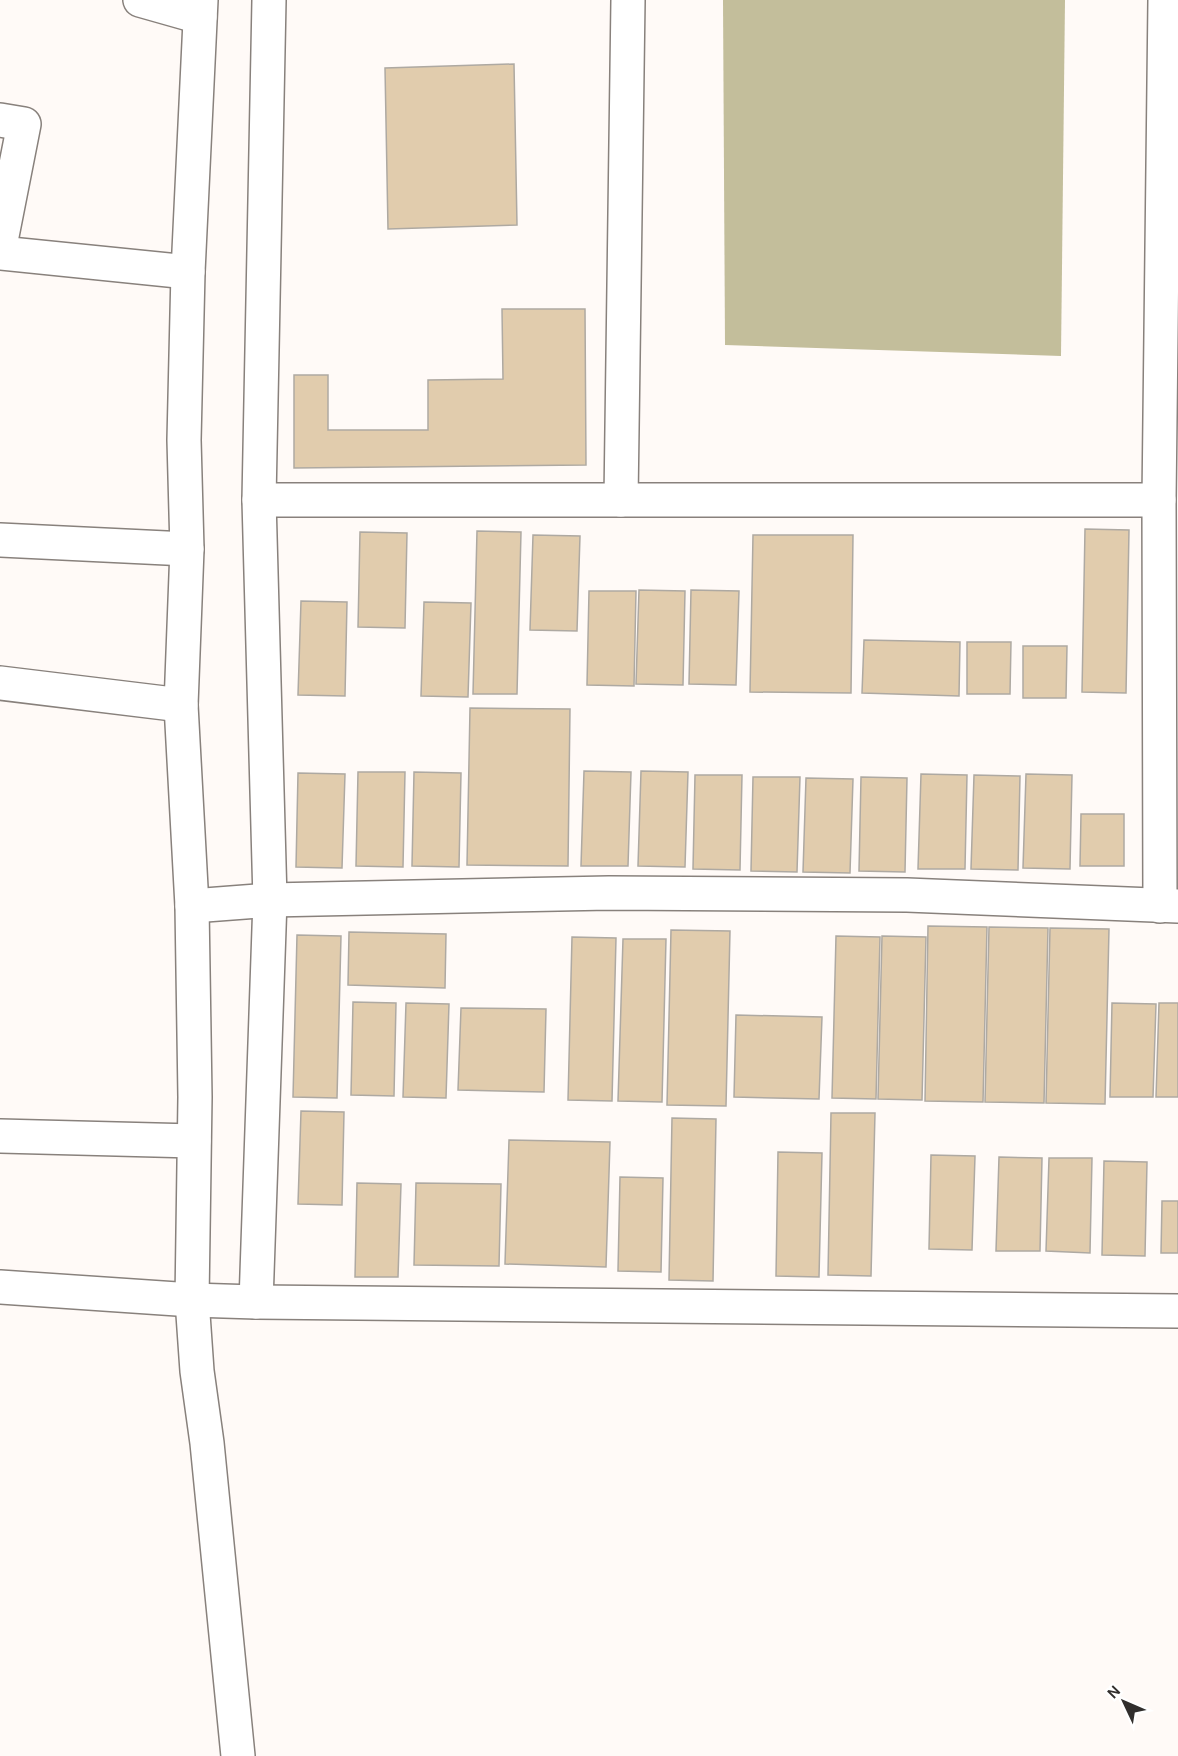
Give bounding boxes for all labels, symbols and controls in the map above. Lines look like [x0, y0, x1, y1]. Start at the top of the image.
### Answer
north arrow [1094, 1672, 1154, 1732]
text: N [1103, 1681, 1124, 1703]

